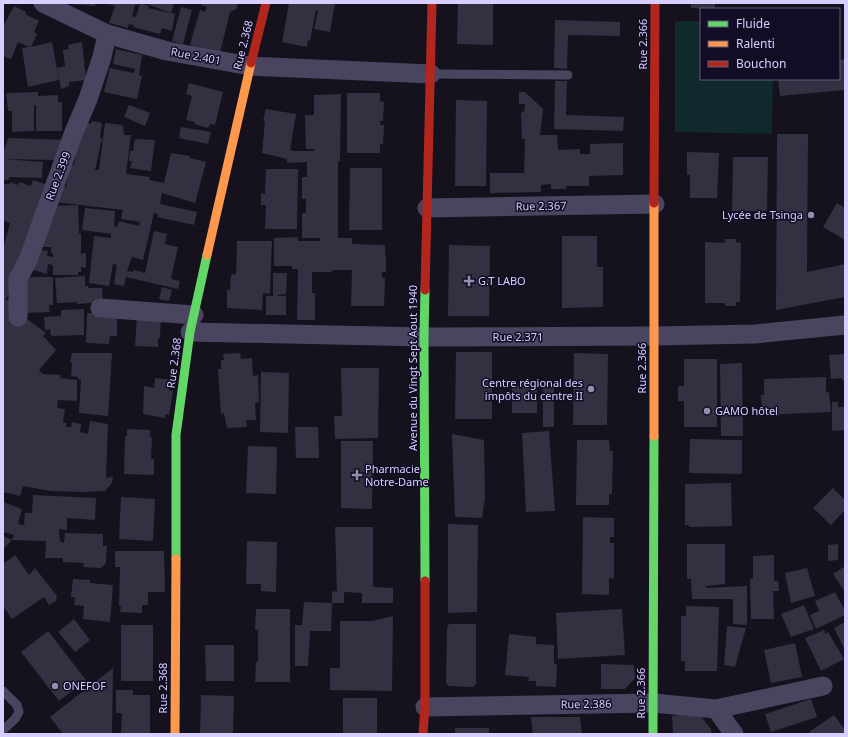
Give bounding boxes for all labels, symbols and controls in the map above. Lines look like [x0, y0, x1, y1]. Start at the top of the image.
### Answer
legend [700, 8, 840, 80]
text: Fluide [736, 15, 770, 32]
street label: Rue 2.368 [229, 18, 256, 71]
street label: Rue 2.366 [635, 19, 650, 69]
text: Ralenti [736, 35, 775, 52]
street label: Rue 2.401 [170, 43, 222, 68]
text: Bouchon [736, 55, 786, 72]
street label: Rue 2.399 [41, 149, 74, 202]
street label: Rue 2.367 [515, 198, 567, 213]
place label: Lycée de Tsinga [722, 207, 803, 222]
marker: Lycée de Tsinga [806, 210, 816, 220]
place label: G.T LABO [478, 273, 526, 288]
marker: G.T LABO [463, 275, 475, 287]
street label: Avenue du Vingt Sept Aout 1940 [405, 285, 420, 451]
street label: Rue 2.371 [493, 329, 543, 344]
street label: Rue 2.368 [163, 337, 184, 389]
street label: Rue 2.366 [634, 343, 649, 393]
place label: Centre régional des impôts du centre II [482, 375, 583, 403]
marker: Centre régional des impôts du centre II [586, 384, 596, 394]
place label: GAMO hôtel [715, 403, 778, 418]
marker: GAMO hôtel [702, 406, 712, 416]
place label: Pharmacie Notre-Dame [365, 461, 429, 489]
marker: Pharmacie Notre-Dame [352, 470, 362, 480]
street label: Rue 2.368 [155, 663, 170, 713]
street label: Rue 2.366 [633, 668, 648, 718]
place label: ONEFOF [63, 678, 106, 693]
marker: ONEFOF [50, 681, 60, 691]
street label: Rue 2.386 [560, 696, 612, 711]

